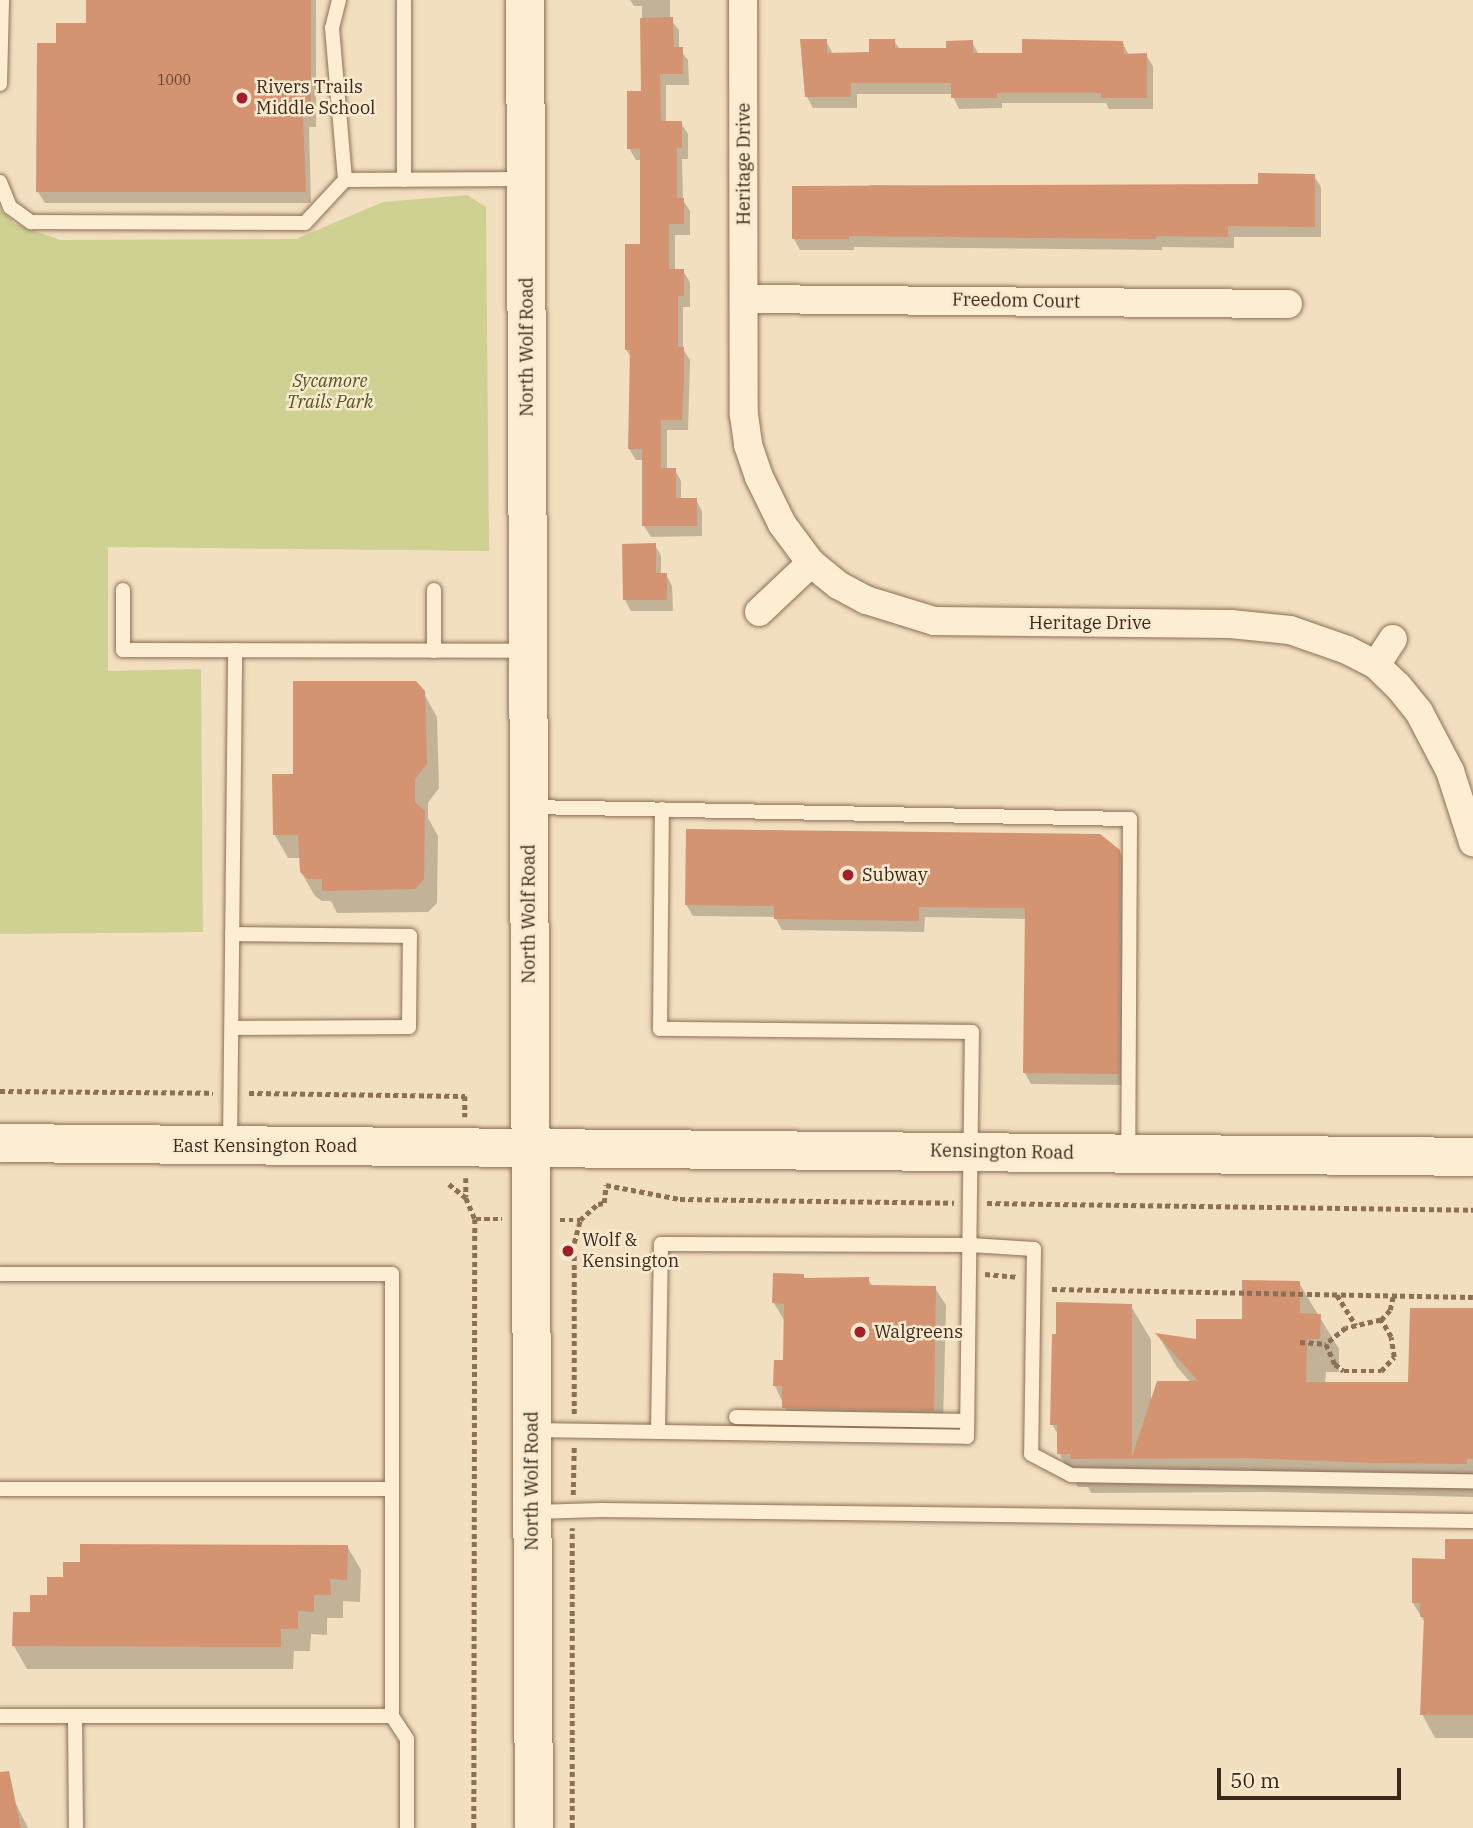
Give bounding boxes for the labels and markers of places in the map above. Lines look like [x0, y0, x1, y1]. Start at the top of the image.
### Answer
place label: Rivers Trails Middle School [256, 77, 375, 119]
marker: Rivers Trails Middle School [234, 90, 250, 106]
place label: Subway [862, 864, 928, 886]
marker: Subway [840, 867, 856, 883]
place label: Wolf & Kensington [582, 1230, 679, 1272]
marker: Wolf & Kensington [560, 1243, 576, 1259]
place label: Walgreens [874, 1321, 963, 1343]
marker: Walgreens [852, 1324, 868, 1340]

